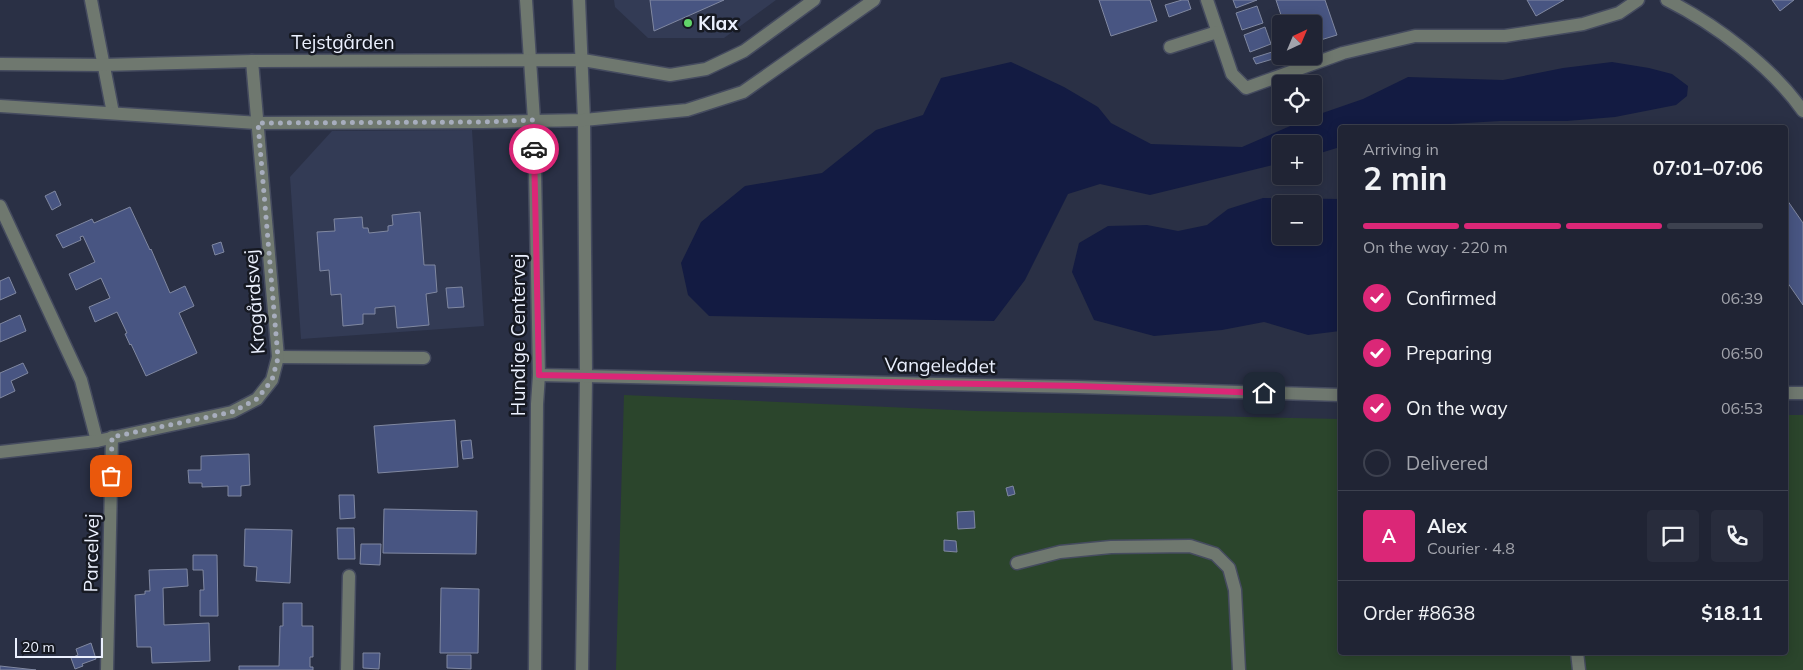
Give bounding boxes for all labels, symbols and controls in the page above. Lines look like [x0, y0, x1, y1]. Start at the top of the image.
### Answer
place label: Klax [698, 11, 738, 35]
north arrow [1272, 15, 1322, 65]
map controls [1272, 15, 1322, 245]
marker: Klax [682, 17, 694, 29]
street label: Tejstgården [291, 30, 395, 54]
button: locate [1272, 75, 1322, 125]
courier [509, 124, 559, 174]
icon: car [520, 135, 548, 163]
button: + [1272, 135, 1322, 185]
text: Arriving in [1363, 139, 1439, 159]
text: 07:01–07:06 [1653, 156, 1763, 180]
text: 2 min [1363, 158, 1447, 198]
button: − [1272, 195, 1322, 245]
text: On the way · 220 m [1363, 237, 1508, 257]
street label: Krogårdsvej [238, 249, 270, 355]
street label: Hundige Centervej [506, 254, 530, 416]
icon: check [1363, 284, 1391, 312]
text: Confirmed [1406, 286, 1497, 310]
text: 06:39 [1721, 288, 1763, 308]
icon: check [1363, 339, 1391, 367]
text: Preparing [1406, 341, 1492, 365]
text: 06:50 [1721, 343, 1763, 363]
street label: Vangeleddet [884, 352, 996, 378]
pin [1243, 372, 1285, 414]
icon: home [1250, 379, 1278, 407]
icon: check [1363, 394, 1391, 422]
text: On the way [1406, 396, 1508, 420]
text: 06:53 [1721, 398, 1763, 418]
text: Delivered [1406, 451, 1488, 475]
pin [90, 455, 132, 497]
icon: bag [97, 462, 125, 490]
button: chat [1647, 510, 1699, 562]
button: phone [1711, 510, 1763, 562]
street label: Parcelvej [78, 513, 104, 593]
text: Alex [1427, 514, 1467, 538]
text: A [1382, 524, 1396, 548]
text: Courier · 4.8 [1427, 538, 1515, 558]
text: Order #8638 [1363, 601, 1475, 625]
text: $18.11 [1701, 601, 1763, 625]
scale bar [15, 635, 102, 658]
text: 20 m [22, 638, 55, 656]

